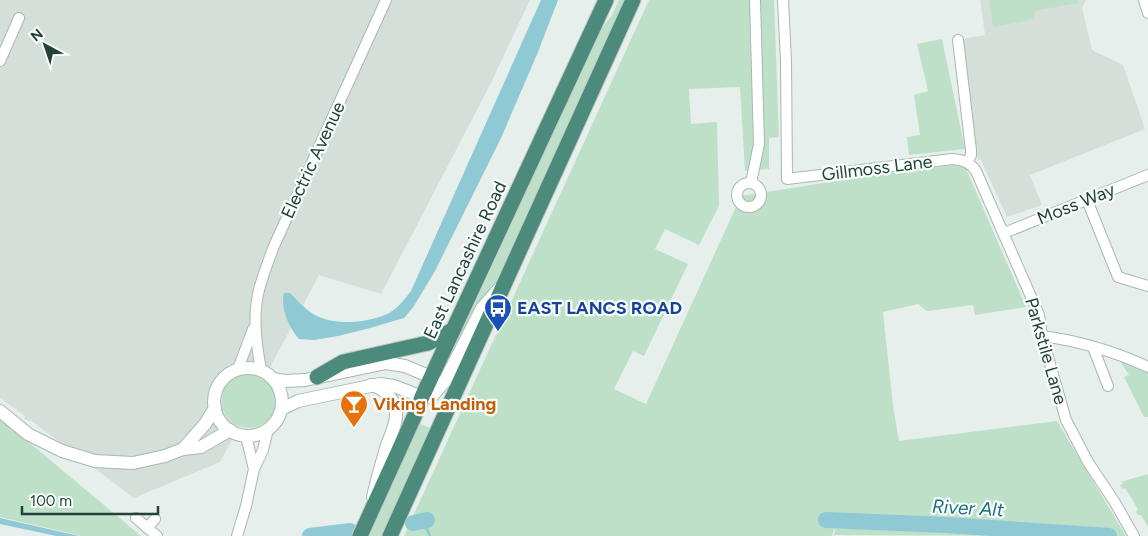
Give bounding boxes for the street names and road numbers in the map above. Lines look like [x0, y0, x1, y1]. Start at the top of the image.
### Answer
street label: Electric Avenue [276, 98, 350, 222]
street label: Gillmoss Lane [820, 150, 934, 186]
street label: East Lancashire Road [419, 178, 511, 342]
street label: Moss Way [1034, 178, 1119, 230]
street label: Parkstile Lane [1020, 295, 1072, 407]

